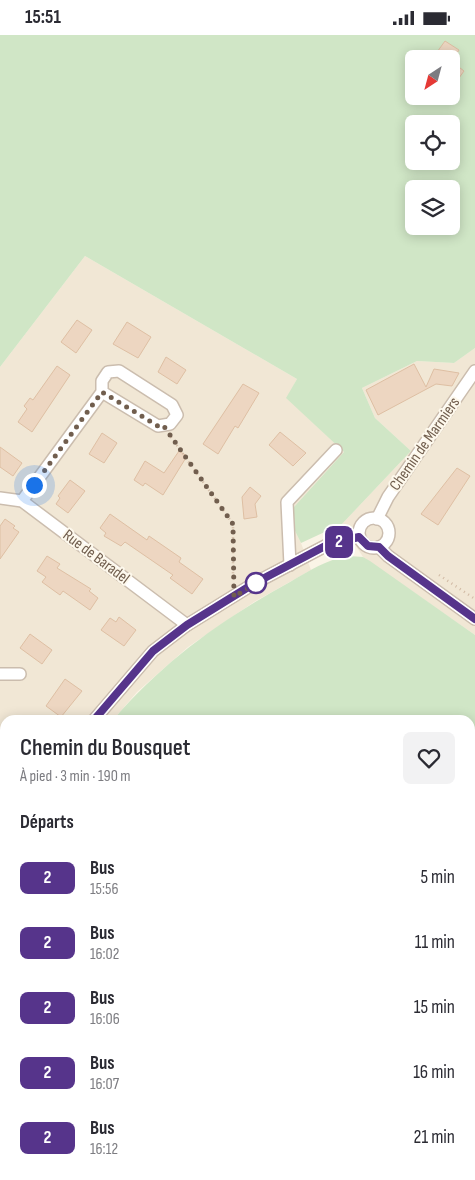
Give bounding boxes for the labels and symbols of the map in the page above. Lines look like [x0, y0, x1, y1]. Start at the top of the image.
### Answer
north arrow [405, 50, 460, 105]
street label: Chemin de Marmiers [386, 394, 464, 494]
your location [22, 473, 47, 498]
street label: Rue de Baradel [59, 526, 133, 588]
line badge: 2 [323, 526, 355, 558]
unlabelled marker [245, 572, 267, 594]

